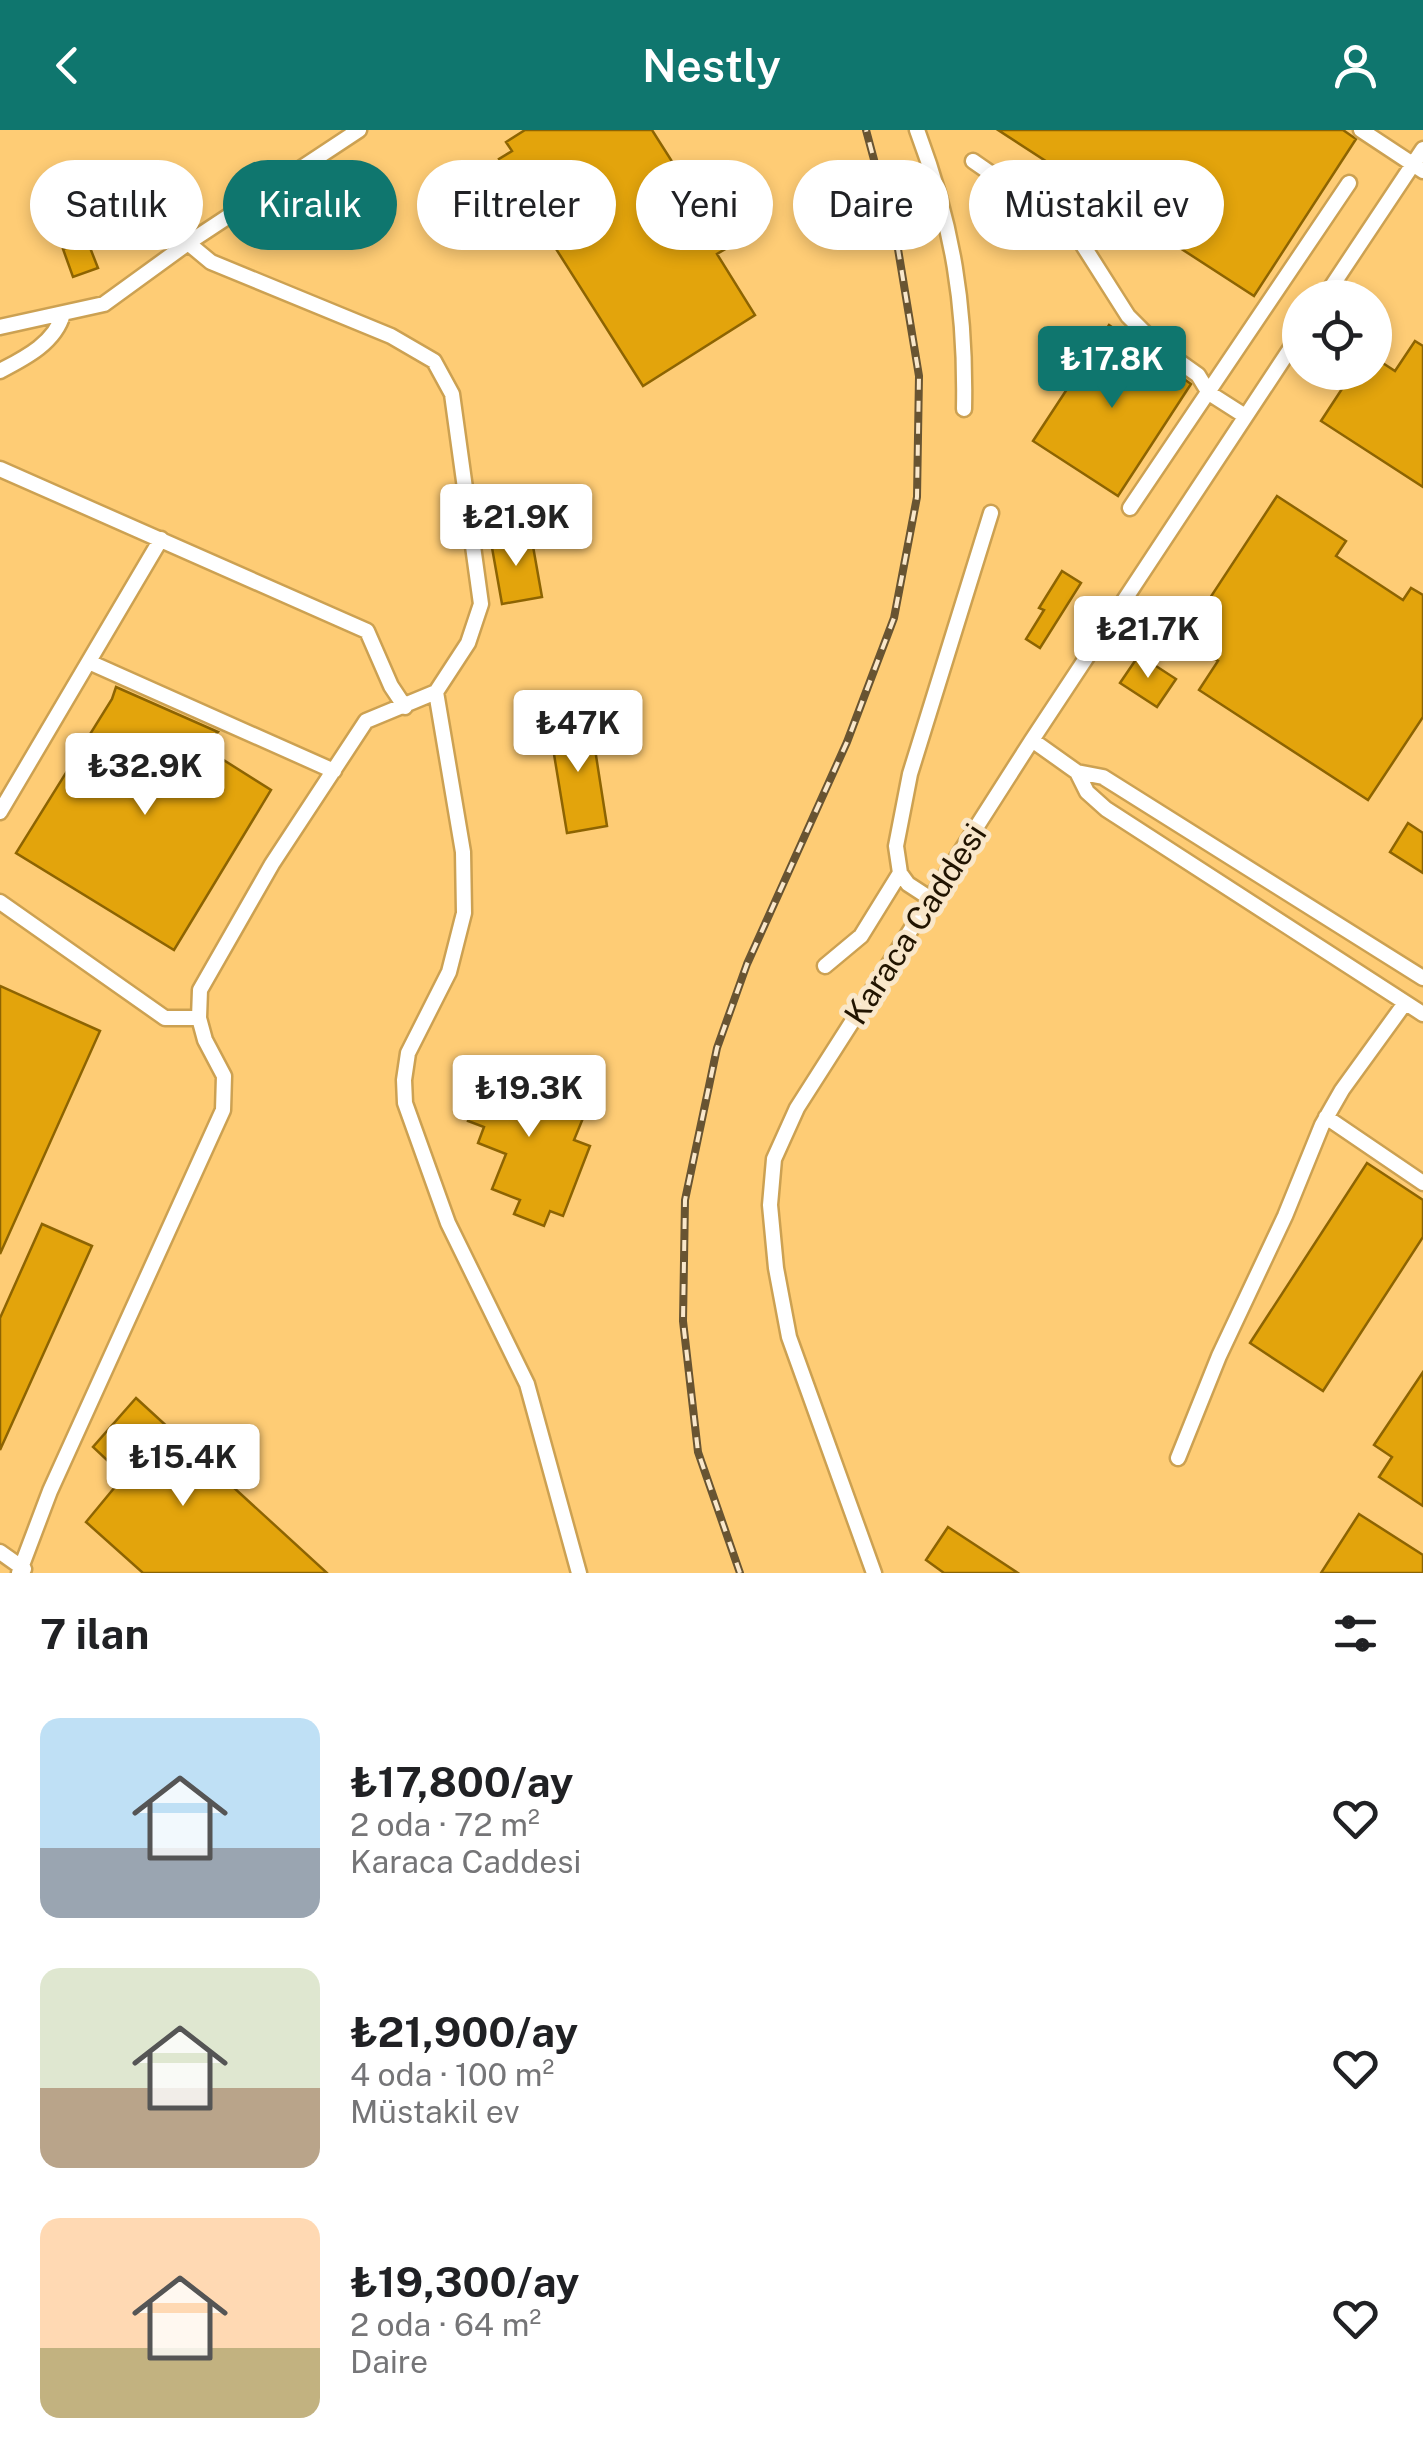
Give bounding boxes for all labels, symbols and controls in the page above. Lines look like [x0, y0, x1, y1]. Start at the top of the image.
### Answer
icon: back [40, 38, 95, 93]
icon: person [1328, 38, 1383, 93]
text: Nestly [642, 39, 781, 92]
chip: Satılık [30, 160, 203, 250]
chip: Kiralık [223, 160, 397, 250]
chip: Filtreler [417, 160, 616, 250]
chip: Yeni [636, 160, 773, 250]
chip: Daire [793, 160, 949, 250]
chip: Müstakil ev [969, 160, 1224, 250]
map controls [1282, 280, 1392, 390]
button: locate [1282, 280, 1392, 390]
pin: ₺17.8K [1031, 326, 1193, 411]
text: ₺17.8K [1060, 340, 1164, 377]
pin: ₺21.9K [435, 484, 597, 569]
text: ₺21.9K [462, 498, 570, 535]
pin: ₺21.7K [1067, 596, 1229, 681]
text: ₺21.7K [1096, 610, 1200, 647]
pin: ₺47K [519, 690, 637, 775]
text: ₺47K [536, 704, 620, 741]
pin: ₺32.9K [64, 733, 226, 818]
text: ₺32.9K [87, 747, 203, 784]
street label: Karaca Caddesi [837, 817, 993, 1031]
pin: ₺19.3K [448, 1055, 610, 1140]
text: ₺19.3K [475, 1069, 583, 1106]
pin: ₺15.4K [102, 1424, 264, 1509]
text: ₺15.4K [129, 1438, 237, 1475]
icon: filters [1328, 1606, 1383, 1661]
text: 7 ilan [40, 1609, 149, 1658]
text: ₺17,800/ay [350, 1757, 573, 1806]
icon: home [120, 1758, 240, 1878]
icon: heart [1328, 1791, 1383, 1846]
text: 2 oda · 72 m² [350, 1806, 540, 1843]
text: Karaca Caddesi [350, 1843, 581, 1880]
text: ₺21,900/ay [350, 2007, 578, 2056]
icon: home [120, 2008, 240, 2128]
icon: heart [1328, 2041, 1383, 2096]
text: 4 oda · 100 m² [350, 2056, 554, 2093]
text: Müstakil ev [350, 2093, 520, 2130]
text: ₺19,300/ay [350, 2257, 579, 2306]
icon: home [120, 2258, 240, 2378]
icon: heart [1328, 2291, 1383, 2346]
text: 2 oda · 64 m² [350, 2306, 541, 2343]
text: Daire [350, 2343, 428, 2380]

